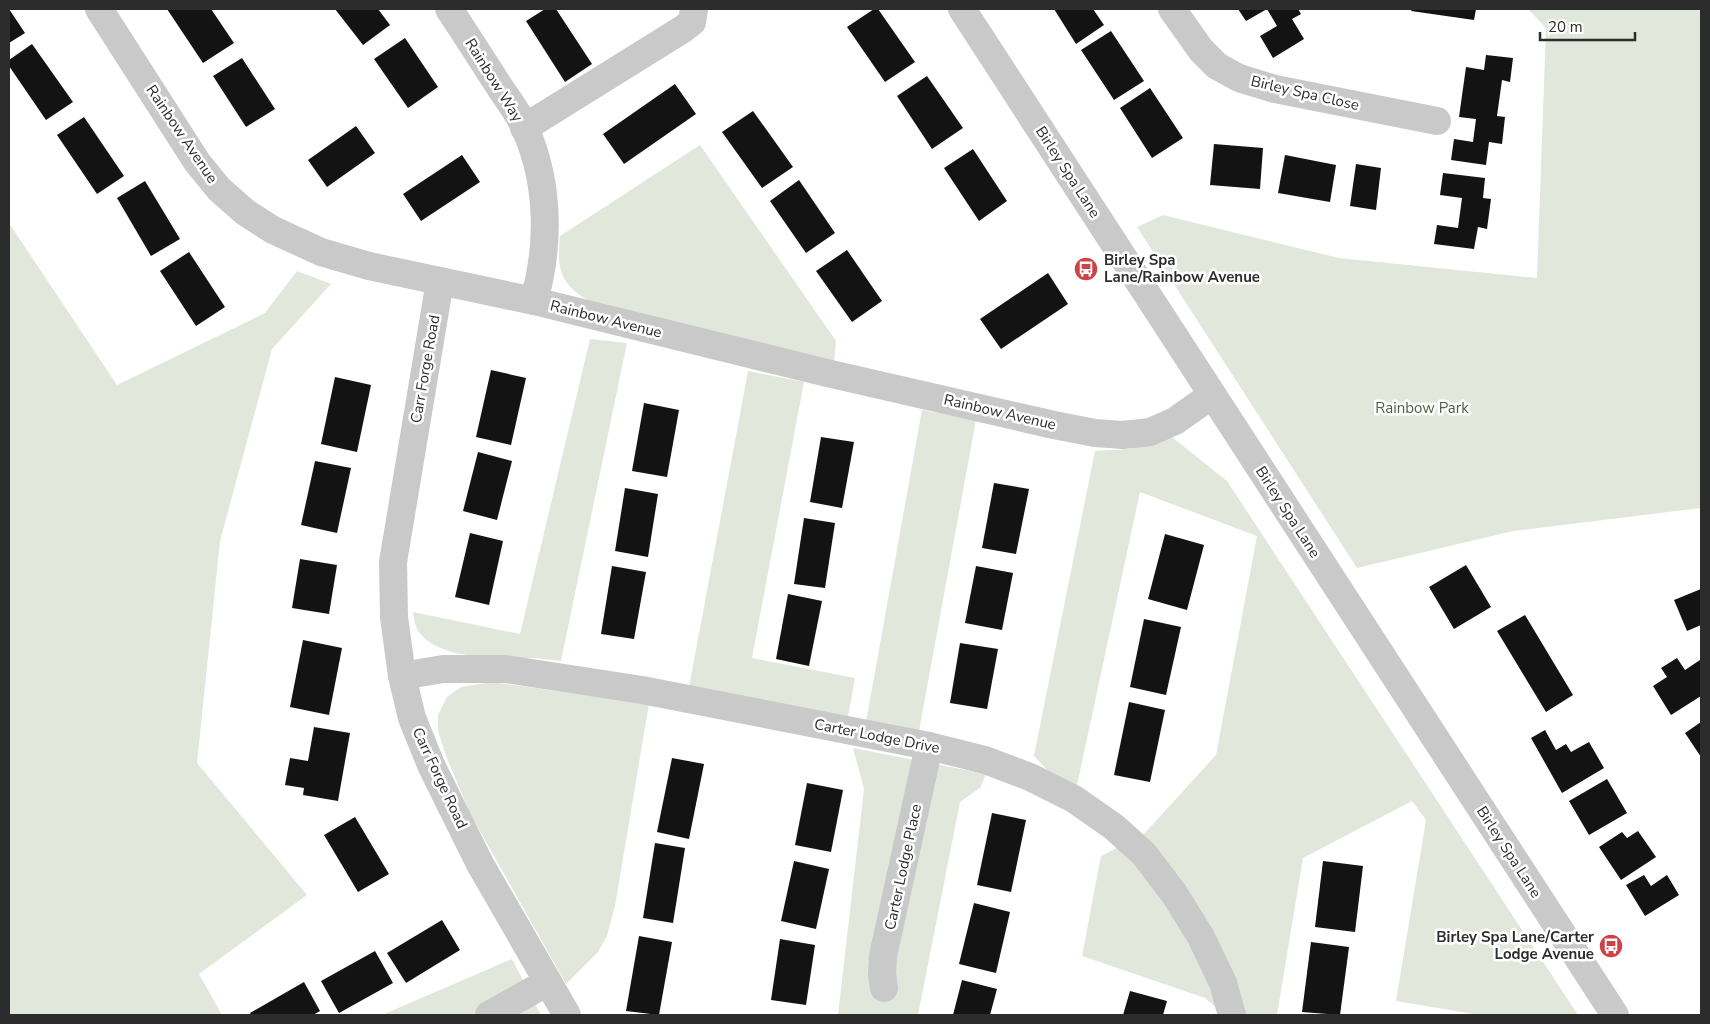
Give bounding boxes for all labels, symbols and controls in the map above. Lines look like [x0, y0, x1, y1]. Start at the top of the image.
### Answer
scale bar [1540, 10, 1635, 42]
text: 20 m [1548, 17, 1583, 37]
street label: Rainbow Way [460, 35, 528, 126]
street label: Birley Spa Close [1249, 71, 1361, 115]
street label: Rainbow Avenue [142, 81, 222, 187]
street label: Birley Spa Lane [1031, 122, 1105, 222]
place label: Birley Spa Lane/Rainbow Avenue [1104, 250, 1260, 287]
bus stop icon: Birley Spa Lane/Rainbow Avenue [1073, 256, 1099, 282]
street label: Rainbow Avenue [548, 295, 664, 343]
street label: Carr Forge Road [406, 313, 444, 425]
street label: Rainbow Avenue [942, 389, 1058, 435]
park label: Rainbow Park [1375, 398, 1469, 418]
street label: Birley Spa Lane [1251, 462, 1325, 562]
street label: Carter Lodge Drive [813, 714, 941, 758]
street label: Carr Forge Road [408, 724, 472, 832]
street label: Carter Lodge Place [880, 802, 926, 932]
street label: Birley Spa Lane [1472, 802, 1546, 902]
place label: Birley Spa Lane/Carter Lodge Avenue [1436, 927, 1594, 964]
bus stop icon: Birley Spa Lane/Carter Lodge Avenue [1598, 933, 1624, 959]

